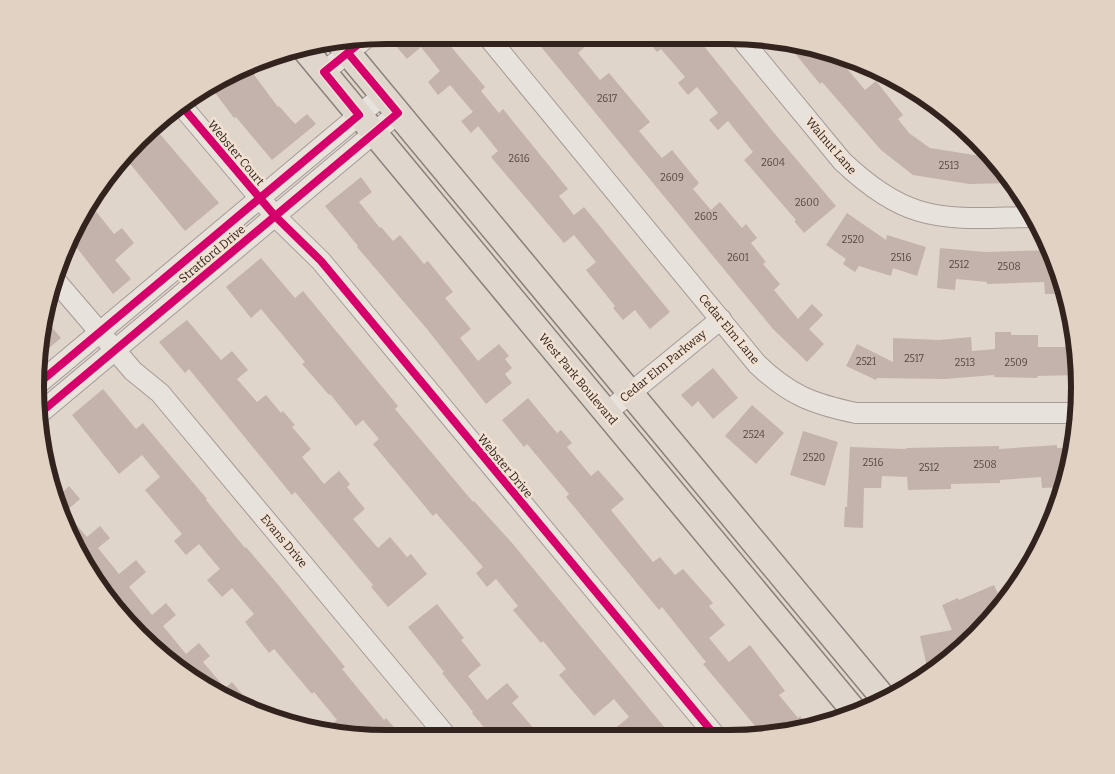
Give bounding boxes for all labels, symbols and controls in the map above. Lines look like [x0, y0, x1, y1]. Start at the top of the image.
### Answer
house number: 2617 [597, 93, 617, 105]
street label: Walnut Lane [803, 115, 859, 177]
street label: Webster Court [205, 118, 268, 189]
house number: 2616 [508, 153, 530, 165]
house number: 2604 [761, 157, 785, 169]
house number: 2513 [939, 160, 960, 172]
house number: 2609 [660, 172, 684, 184]
house number: 2600 [795, 197, 819, 209]
house number: 2605 [694, 211, 718, 223]
street label: Stratford Drive [176, 222, 248, 286]
house number: 2520 [842, 234, 864, 246]
house number: 2601 [727, 252, 749, 264]
house number: 2516 [891, 252, 911, 264]
house number: 2512 [949, 259, 969, 271]
house number: 2508 [997, 261, 1021, 273]
street label: Cedar Elm Lane [696, 291, 762, 367]
street label: Cedar Elm Parkway [617, 326, 709, 405]
street label: West Park Boulevard [536, 331, 620, 427]
house number: 2517 [904, 353, 924, 365]
house number: 2521 [856, 356, 876, 368]
house number: 2513 [955, 357, 976, 369]
house number: 2509 [1004, 357, 1028, 369]
house number: 2524 [743, 429, 765, 441]
street label: Webster Drive [474, 431, 536, 501]
house number: 2520 [803, 452, 825, 464]
house number: 2516 [863, 457, 883, 469]
house number: 2508 [973, 459, 997, 471]
house number: 2512 [919, 462, 939, 474]
street label: Evans Drive [258, 512, 310, 570]

